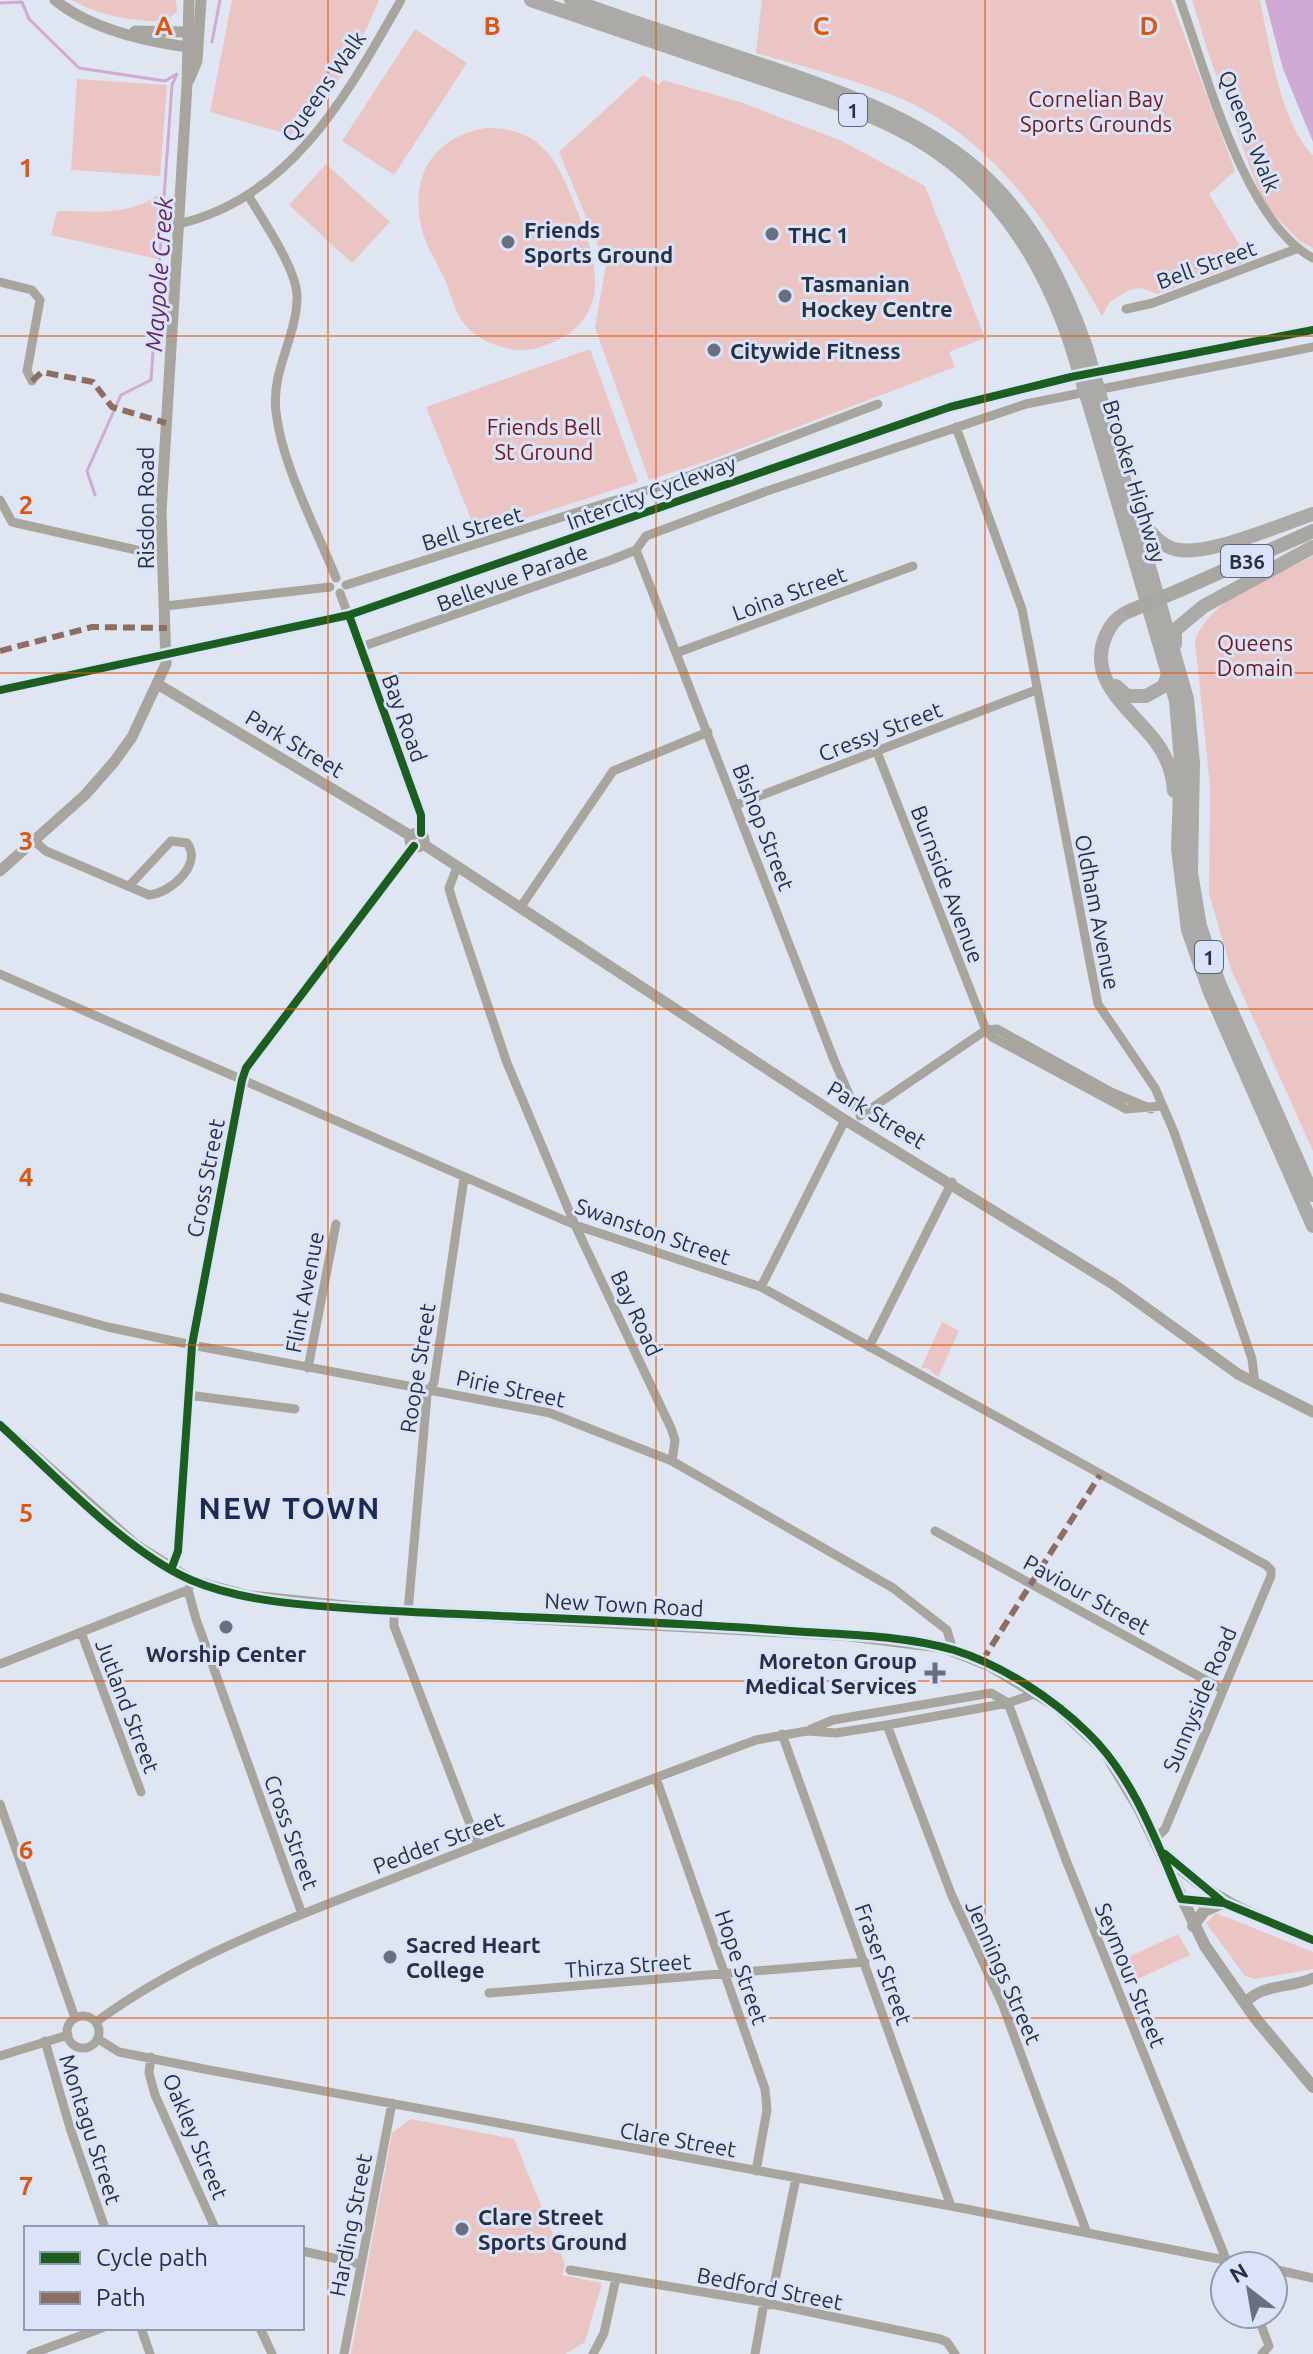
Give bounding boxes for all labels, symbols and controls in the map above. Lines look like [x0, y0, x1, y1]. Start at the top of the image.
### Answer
text: A [155, 11, 174, 40]
text: B [483, 11, 501, 40]
text: C [813, 11, 830, 40]
text: D [1140, 11, 1158, 40]
street label: Queens Walk [276, 26, 370, 146]
street label: Queens Walk [1214, 66, 1286, 196]
park label: Cornelian Bay Sports Grounds [1020, 86, 1172, 136]
road number: 1 [839, 94, 867, 126]
text: 1 [19, 153, 33, 182]
water label: Maypole Creek [140, 195, 178, 352]
place label: Friends Sports Ground [524, 217, 673, 267]
place label: THC 1 [788, 222, 849, 247]
marker: THC 1 [763, 225, 781, 243]
marker: Friends Sports Ground [499, 233, 517, 251]
street label: Bell Street [1153, 234, 1260, 294]
place label: Tasmanian Hockey Centre [801, 271, 953, 321]
marker: Tasmanian Hockey Centre [776, 287, 794, 305]
place label: Citywide Fitness [730, 338, 901, 363]
marker: Citywide Fitness [705, 341, 723, 359]
street label: Brooker Highway [1098, 396, 1172, 566]
park label: Friends Bell St Ground [487, 414, 602, 464]
street label: Risdon Road [133, 447, 158, 569]
street label: Intercity Cycleway [563, 450, 739, 534]
text: 2 [19, 490, 33, 519]
street label: Bell Street [419, 501, 526, 555]
street label: Bellevue Parade [433, 538, 591, 616]
road number: B36 [1221, 545, 1273, 577]
street label: Loina Street [728, 561, 850, 625]
park label: Queens Domain [1217, 630, 1293, 680]
street label: Bay Road [378, 671, 432, 765]
street label: Cressy Street [815, 696, 946, 766]
street label: Park Street [241, 704, 349, 782]
street label: Bishop Street [728, 760, 800, 894]
street label: Burnside Avenue [906, 802, 990, 966]
text: 3 [19, 826, 33, 855]
street label: Oldham Avenue [1071, 832, 1125, 992]
road number: 1 [1195, 941, 1223, 973]
street label: Park Street [823, 1075, 931, 1153]
street label: Cross Street [181, 1116, 229, 1239]
text: 4 [19, 1162, 33, 1191]
street label: Swanston Street [572, 1193, 734, 1269]
street label: Flint Avenue [280, 1229, 328, 1355]
street label: Bay Road [606, 1266, 668, 1360]
street label: Roope Street [394, 1301, 440, 1435]
street label: Pirie Street [454, 1364, 568, 1412]
district label: NEW TOWN [199, 1491, 381, 1525]
text: 5 [19, 1498, 33, 1527]
street label: Paviour Street [1019, 1549, 1155, 1639]
street label: New Town Road [544, 1587, 704, 1621]
marker: Worship Center [217, 1618, 235, 1636]
street label: Sunnyside Road [1157, 1623, 1241, 1775]
street label: Jutland Street [91, 1636, 165, 1777]
place label: Worship Center [146, 1641, 306, 1666]
place label: Moreton Group Medical Services [745, 1648, 917, 1698]
marker: Moreton Group Medical Services [924, 1662, 946, 1684]
street label: Cross Street [260, 1771, 324, 1893]
street label: Pedder Street [369, 1806, 507, 1878]
text: 6 [19, 1835, 33, 1864]
street label: Jennings Street [961, 1896, 1047, 2048]
street label: Seymour Street [1091, 1899, 1171, 2051]
street label: Fraser Street [850, 1900, 918, 2028]
street label: Hope Street [711, 1906, 773, 2028]
place label: Sacred Heart College [406, 1932, 540, 1982]
marker: Sacred Heart College [381, 1948, 399, 1966]
street label: Thirza Street [564, 1948, 692, 1982]
street label: Montagu Street [55, 2051, 127, 2207]
street label: Oakley Street [158, 2069, 234, 2203]
street label: Clare Street [618, 2116, 738, 2162]
street label: Harding Street [324, 2151, 376, 2298]
text: 7 [19, 2171, 33, 2200]
place label: Clare Street Sports Ground [478, 2204, 627, 2254]
marker: Clare Street Sports Ground [453, 2220, 471, 2238]
legend [24, 2226, 304, 2330]
text: Cycle path [96, 2244, 208, 2271]
north arrow [1209, 2250, 1289, 2330]
text: N [1225, 2257, 1252, 2287]
street label: Bedford Street [695, 2262, 845, 2314]
text: Path [96, 2284, 146, 2311]

